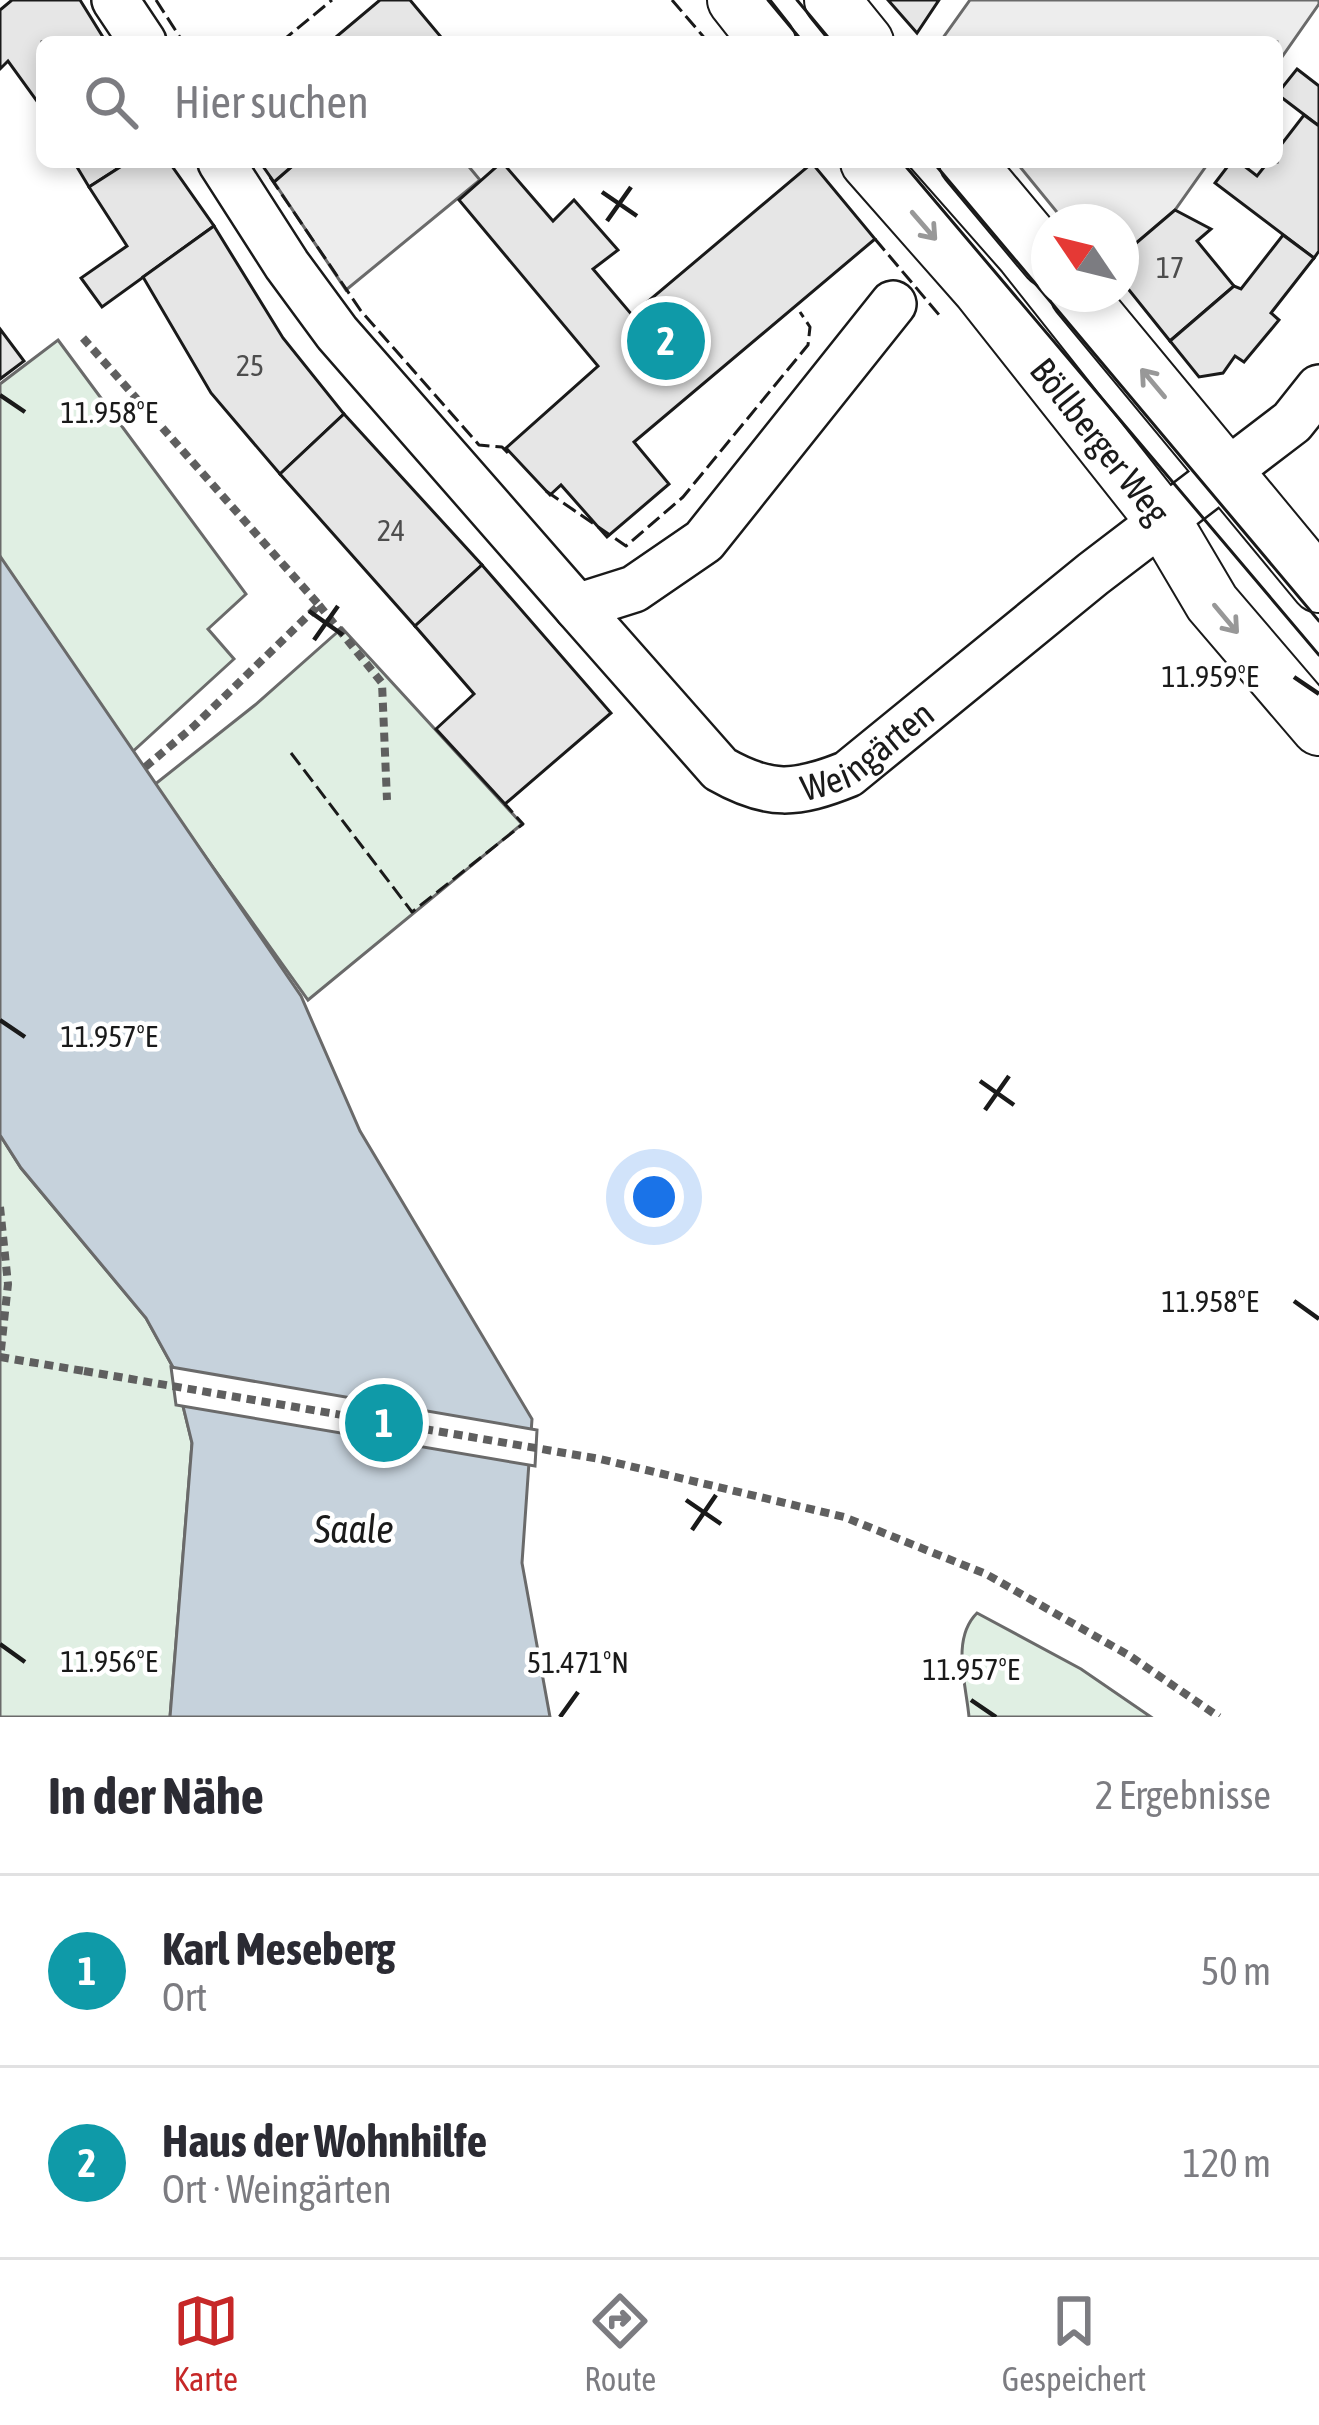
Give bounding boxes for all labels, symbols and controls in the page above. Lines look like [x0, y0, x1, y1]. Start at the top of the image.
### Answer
search box [36, 36, 1283, 168]
icon: search [78, 69, 144, 135]
text: Hier suchen [174, 76, 369, 128]
north arrow [1031, 204, 1139, 312]
one-way arrow [910, 210, 937, 240]
house number: 17 [1156, 250, 1184, 284]
pin: 2 [627, 296, 705, 386]
house number: 25 [236, 348, 264, 382]
street label: Böllberger Weg [1022, 350, 1179, 532]
one-way arrow [1139, 368, 1167, 399]
text: 11.958°E [61, 395, 158, 429]
house number: 24 [377, 513, 405, 547]
one-way arrow [1211, 603, 1239, 634]
text: 11.959°E [1162, 659, 1259, 693]
street label: Weingärten [796, 692, 942, 809]
text: 11.957°E [61, 1019, 158, 1053]
your location [624, 1167, 684, 1227]
text: 11.958°E [1162, 1284, 1259, 1318]
pin: 1 [345, 1378, 423, 1468]
water label: Saale [313, 1507, 394, 1551]
text: 11.956°E [61, 1644, 158, 1678]
text: 51.471°N [527, 1645, 629, 1679]
text: 11.957°E [923, 1652, 1020, 1686]
text: In der Nähe [48, 1766, 264, 1825]
text: 2 Ergebnisse [1095, 1773, 1271, 1817]
text: Karl Meseberg [162, 1923, 395, 1975]
text: 1 [78, 1949, 96, 1993]
text: 50 m [1201, 1949, 1271, 1993]
text: Ort [162, 1975, 207, 2019]
text: Haus der Wohnhilfe [162, 2115, 487, 2167]
text: 2 [78, 2141, 96, 2185]
text: 120 m [1183, 2141, 1271, 2185]
text: Ort · Weingärten [162, 2167, 392, 2211]
tab: Karte [173, 2288, 239, 2398]
tab: Route [584, 2288, 656, 2398]
tab: Gespeichert [1002, 2288, 1146, 2398]

